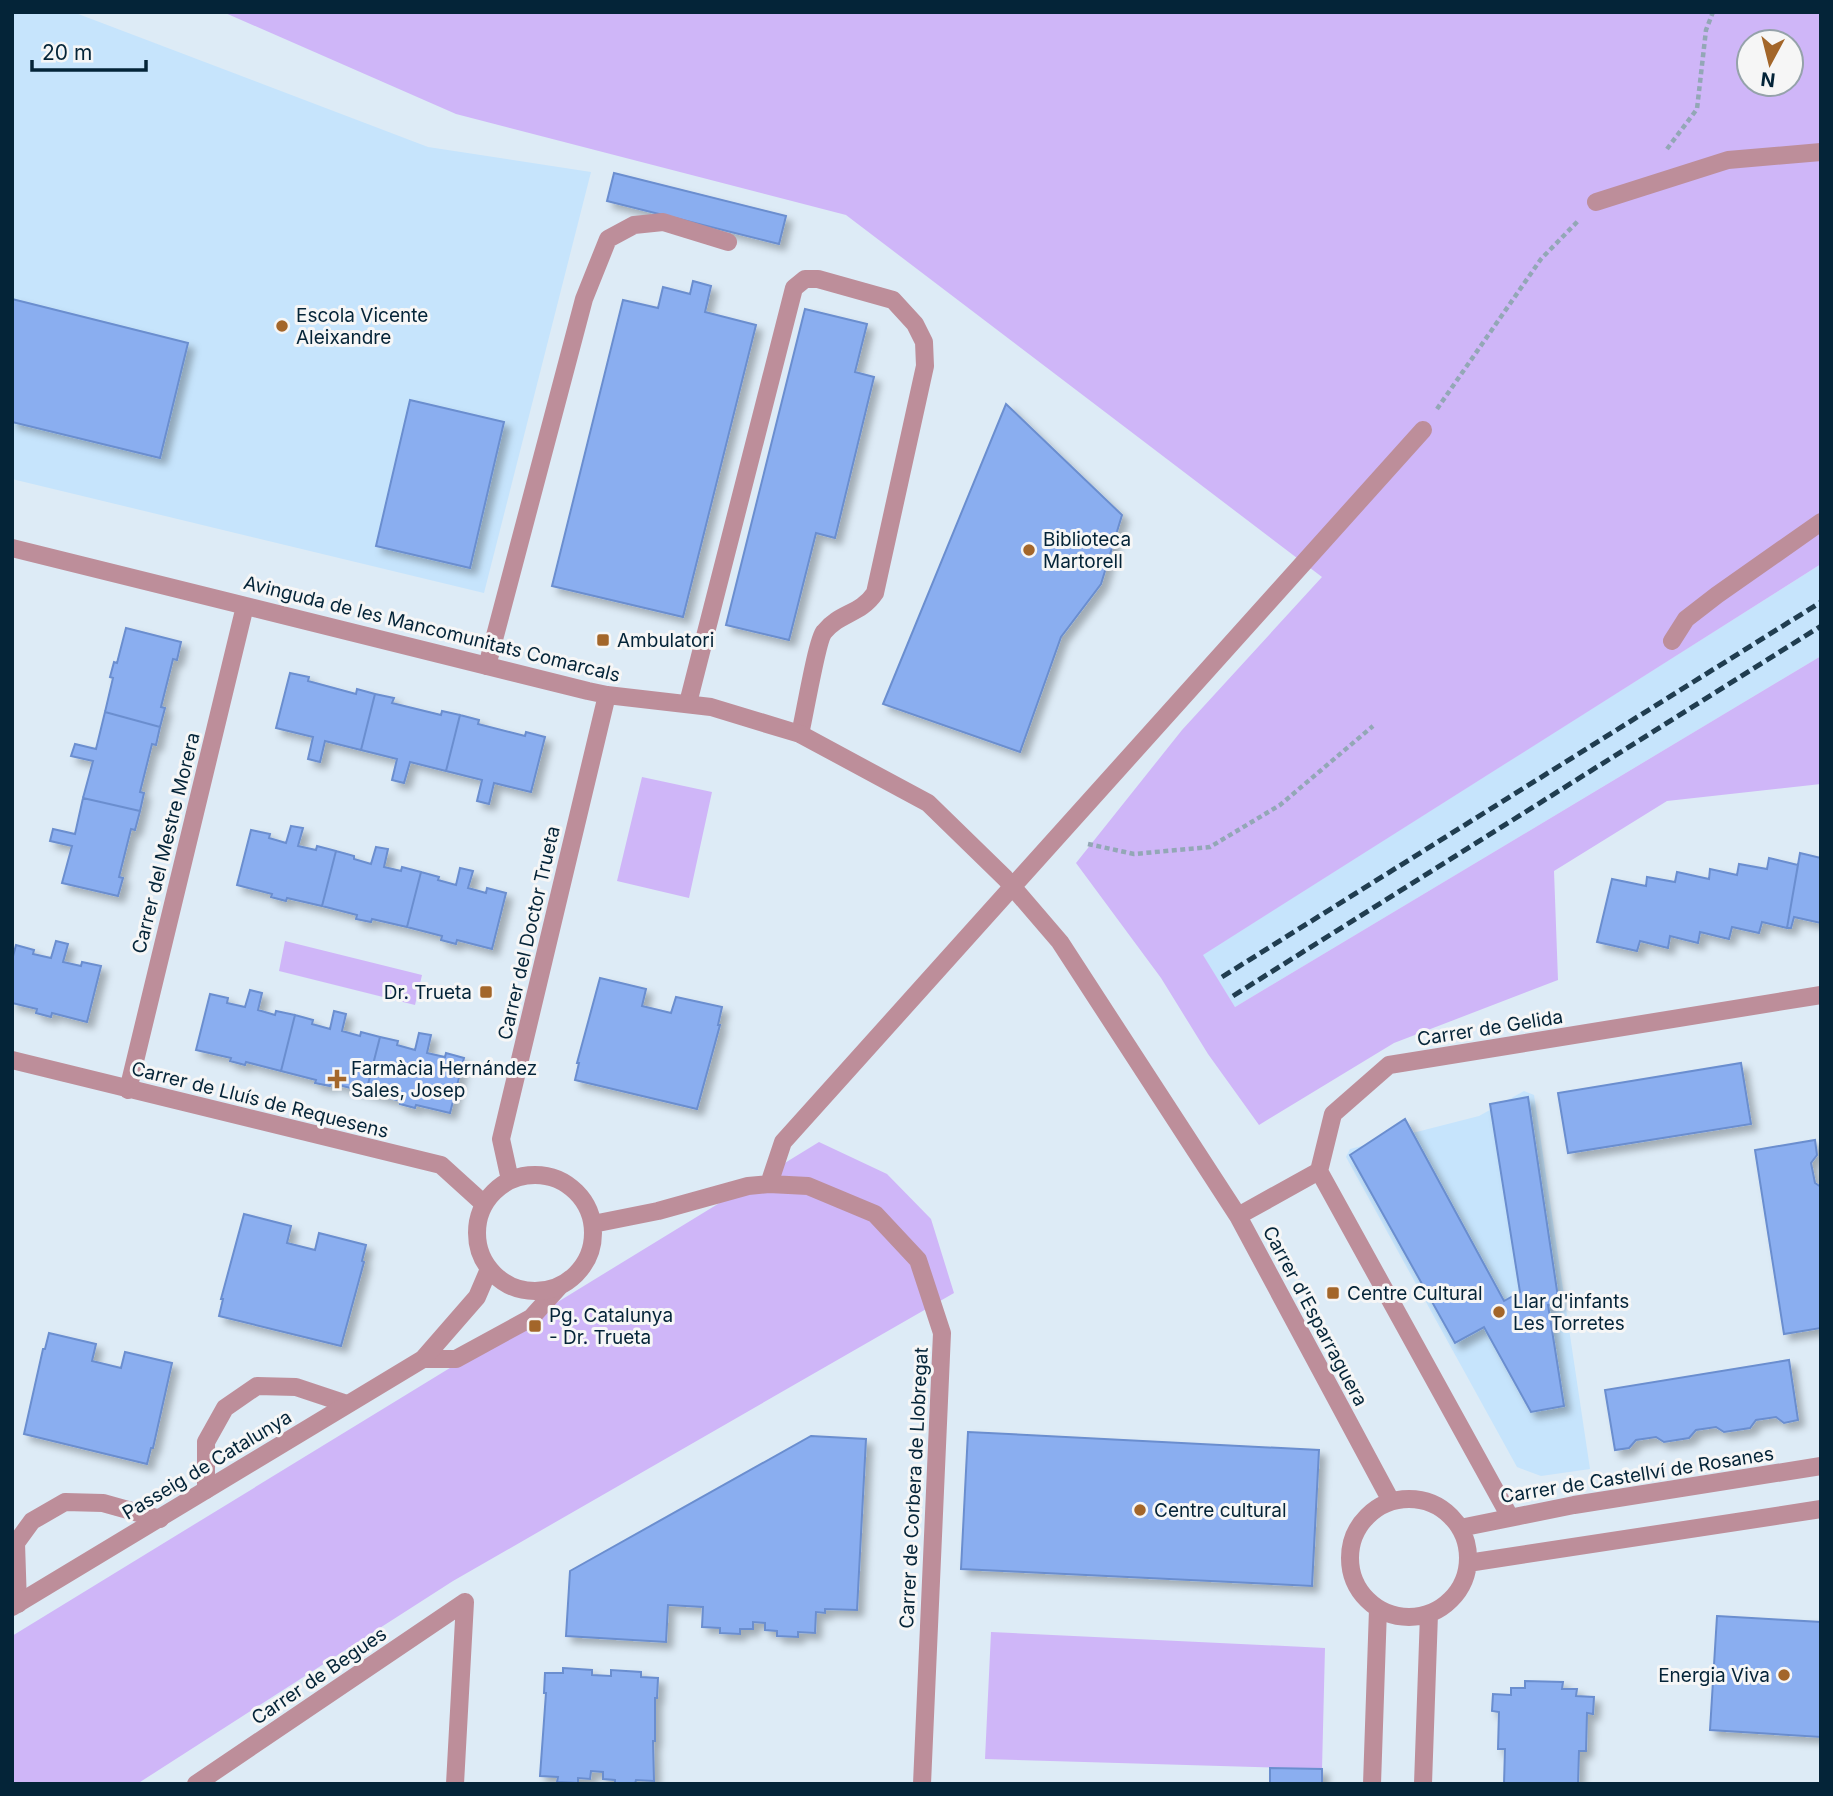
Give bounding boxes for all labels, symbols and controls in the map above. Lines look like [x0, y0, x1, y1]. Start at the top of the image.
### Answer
scale bar [32, 28, 145, 72]
north arrow [1735, 28, 1805, 98]
text: 20 m [42, 40, 92, 65]
text: N [1759, 67, 1777, 92]
place label: Escola Vicente Aleixandre [296, 304, 428, 349]
marker: Escola Vicente Aleixandre [274, 318, 290, 334]
place label: Biblioteca Martorell [1043, 528, 1131, 573]
marker: Biblioteca Martorell [1021, 542, 1037, 558]
street label: Avinguda de les Mancomunitats Comarcals [241, 571, 623, 687]
place label: Ambulatori [617, 629, 714, 652]
marker: Ambulatori [595, 632, 611, 648]
street label: Carrer del Mestre Morera [127, 730, 205, 956]
street label: Carrer del Doctor Trueta [493, 824, 565, 1042]
place label: Dr. Trueta [384, 981, 472, 1004]
marker: Dr. Trueta [478, 984, 494, 1000]
street label: Carrer de Gelida [1415, 1005, 1565, 1051]
street label: Carrer de Lluís de Requesens [129, 1057, 391, 1143]
place label: Farmàcia Hernández Sales, Josep [351, 1057, 537, 1102]
marker: Farmàcia Hernández Sales, Josep [329, 1071, 345, 1087]
street label: Carrer d'Esparraguera [1258, 1222, 1372, 1410]
place label: Centre Cultural [1347, 1282, 1483, 1305]
marker: Centre Cultural [1325, 1285, 1341, 1301]
place label: Llar d'infants Les Torretes [1513, 1290, 1629, 1335]
place label: Pg. Catalunya - Dr. Trueta [549, 1304, 673, 1349]
marker: Llar d'infants Les Torretes [1491, 1304, 1507, 1320]
marker: Pg. Catalunya - Dr. Trueta [527, 1318, 543, 1334]
street label: Carrer de Corbera de Llobregat [895, 1347, 933, 1629]
street label: Passeig de Catalunya [118, 1405, 296, 1525]
street label: Carrer de Castellví de Rosanes [1499, 1442, 1775, 1508]
place label: Centre cultural [1154, 1499, 1287, 1522]
marker: Centre cultural [1132, 1502, 1148, 1518]
street label: Carrer de Begues [247, 1622, 391, 1730]
place label: Energia Viva [1658, 1664, 1770, 1687]
marker: Energia Viva [1776, 1667, 1792, 1683]

